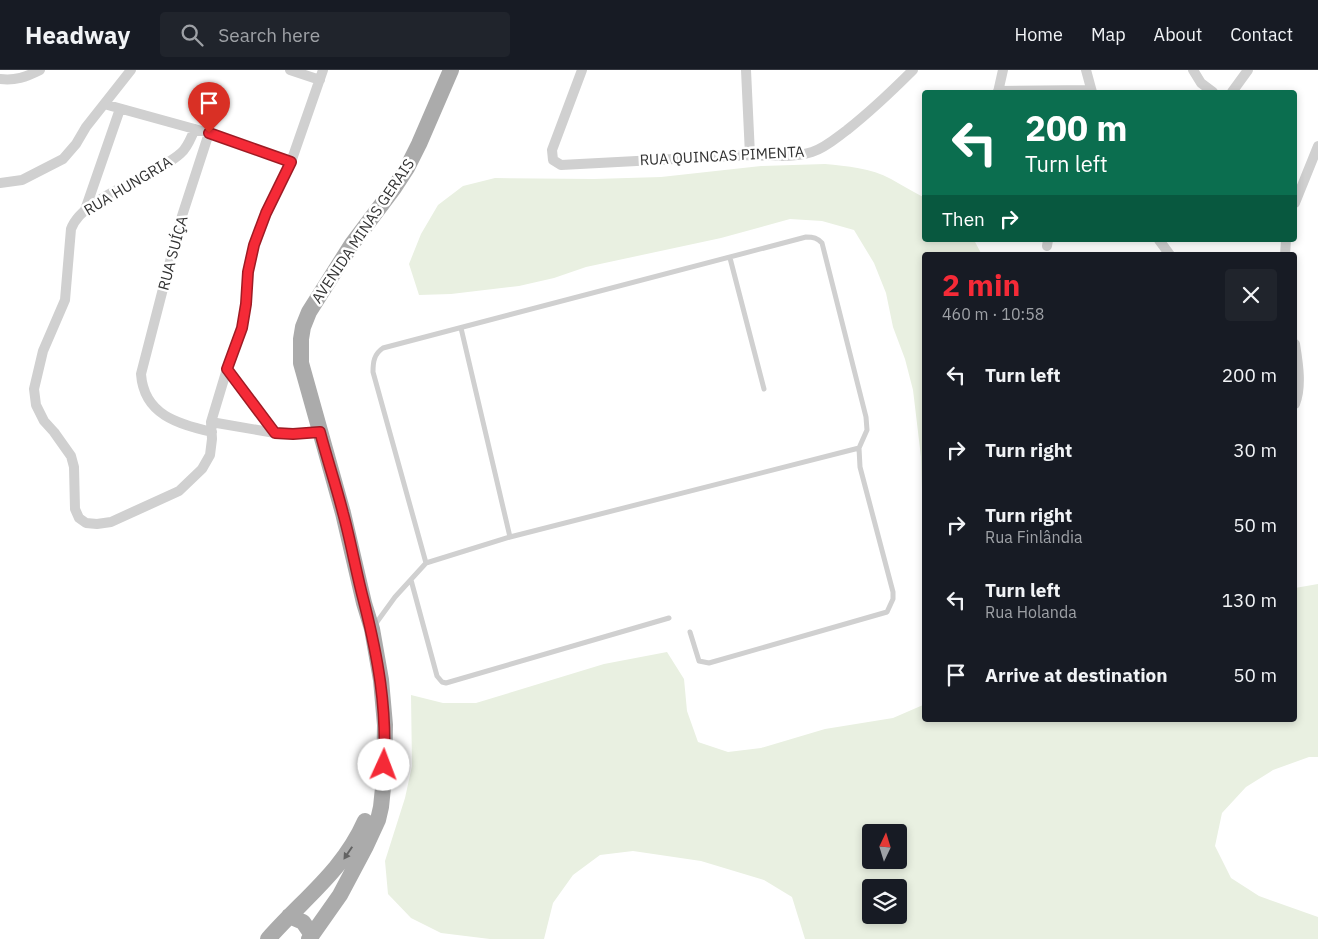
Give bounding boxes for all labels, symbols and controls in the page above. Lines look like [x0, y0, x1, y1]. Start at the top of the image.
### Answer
search box [160, 12, 510, 57]
text: Headway [25, 19, 130, 51]
icon: search [178, 21, 206, 49]
text: Search here [218, 23, 320, 47]
text: Home [1015, 23, 1063, 46]
text: Map [1091, 23, 1126, 46]
text: About [1154, 23, 1202, 46]
text: Contact [1230, 23, 1293, 46]
pin [188, 82, 230, 133]
icon: arrive [195, 89, 223, 117]
text: 200 m [1025, 105, 1128, 151]
icon: left [942, 110, 1007, 175]
street label: RUA QUINCAS PIMENTA [639, 142, 805, 169]
text: Turn left [1025, 149, 1108, 178]
street label: RUA HUNGRIA [80, 152, 176, 219]
street label: AVENIDA MINAS GERAIS [307, 155, 418, 307]
icon: right [995, 205, 1023, 233]
text: Then [942, 207, 985, 231]
street label: RUA SUÍÇA [153, 213, 192, 292]
text: 2 min [942, 265, 1020, 304]
button: close [1225, 269, 1277, 321]
text: 460 m · 10:58 [942, 304, 1044, 324]
icon: left [942, 361, 970, 389]
text: Turn left [985, 363, 1061, 387]
text: 200 m [1222, 363, 1277, 387]
icon: right [942, 436, 970, 464]
text: Turn right [985, 438, 1072, 462]
text: 30 m [1233, 438, 1277, 462]
text: Turn right [985, 503, 1072, 527]
icon: right [942, 511, 970, 539]
text: 50 m [1233, 513, 1277, 537]
text: Rua Finlândia [985, 527, 1083, 547]
text: Turn left [985, 578, 1061, 602]
icon: left [942, 586, 970, 614]
text: 130 m [1222, 588, 1277, 612]
text: Rua Holanda [985, 602, 1077, 622]
icon: arrive [942, 661, 970, 689]
text: Arrive at destination [985, 663, 1168, 687]
text: 50 m [1233, 663, 1277, 687]
position arrow [357, 738, 409, 790]
north arrow [862, 824, 908, 869]
map controls [862, 824, 907, 924]
one-way arrow [343, 846, 353, 860]
button: layers [862, 879, 907, 924]

